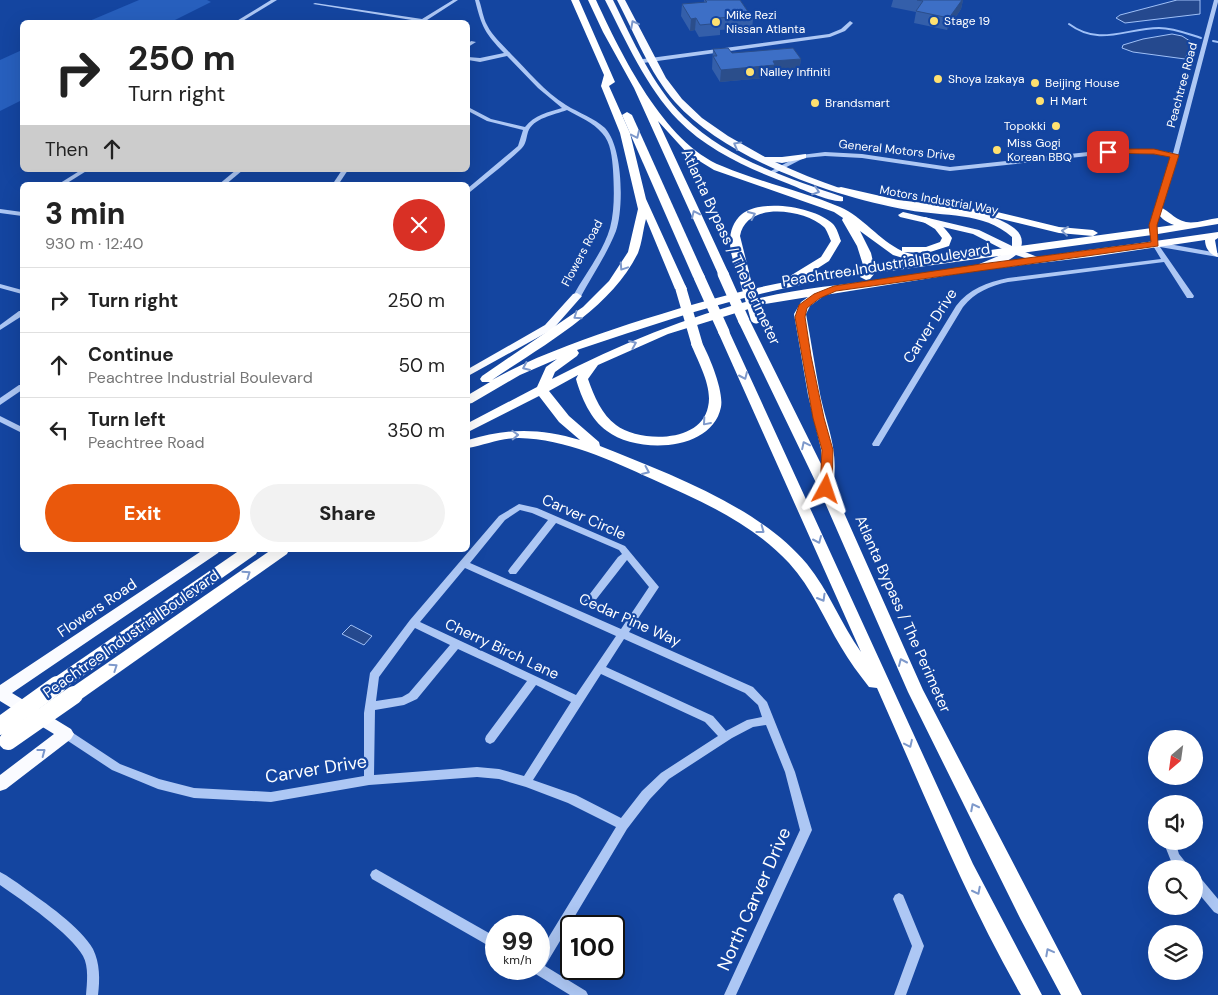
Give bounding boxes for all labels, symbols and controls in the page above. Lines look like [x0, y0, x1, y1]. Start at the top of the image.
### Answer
place label: Mike Rezi Nissan Atlanta [726, 7, 805, 37]
place label: Stage 19 [944, 13, 990, 29]
marker: Stage 19 [928, 15, 940, 27]
marker: Mike Rezi Nissan Atlanta [710, 16, 722, 28]
one-way arrow [630, 20, 640, 29]
text: 250 m [128, 35, 236, 81]
icon: right [45, 40, 110, 105]
street label: Peachtree Road [1163, 41, 1201, 129]
place label: Nalley Infiniti [760, 64, 831, 80]
marker: Nalley Infiniti [744, 66, 756, 78]
place label: Shoya Izakaya [948, 71, 1025, 87]
marker: Shoya Izakaya [932, 73, 944, 85]
place label: Beijing House [1045, 75, 1120, 91]
marker: Beijing House [1029, 77, 1041, 89]
text: Turn right [128, 79, 225, 108]
place label: H Mart [1050, 93, 1087, 109]
place label: Brandsmart [825, 95, 890, 111]
marker: H Mart [1034, 95, 1046, 107]
marker: Brandsmart [809, 97, 821, 109]
place label: Topokki [1004, 118, 1046, 134]
marker: Topokki [1050, 120, 1062, 132]
one-way arrow [629, 130, 640, 139]
pin [1087, 131, 1129, 173]
icon: ahead [98, 135, 126, 163]
place label: Miss Gogi Korean BBQ [1007, 135, 1072, 165]
street label: General Motors Drive [838, 136, 956, 164]
text: Then [45, 137, 88, 162]
icon: arrive [1094, 138, 1122, 166]
one-way arrow [733, 142, 742, 152]
marker: Miss Gogi Korean BBQ [991, 144, 1003, 156]
street label: Atlanta Bypass / The Perimeter [677, 146, 785, 349]
street label: Motors Industrial Way [878, 182, 1000, 218]
one-way arrow [812, 185, 820, 195]
text: 3 min [45, 194, 125, 233]
button: close [393, 199, 445, 251]
one-way arrow [691, 210, 702, 219]
one-way arrow [746, 212, 755, 222]
street label: Flowers Road [558, 217, 606, 289]
one-way arrow [1061, 226, 1069, 237]
text: 930 m · 12:40 [45, 233, 143, 254]
street label: Peachtree Industrial Boulevard [780, 239, 992, 291]
one-way arrow [620, 262, 629, 271]
street label: Carver Drive [898, 285, 962, 367]
icon: right [45, 286, 73, 314]
text: Turn right [88, 288, 178, 313]
text: 250 m [387, 288, 445, 313]
one-way arrow [573, 310, 583, 319]
one-way arrow [628, 340, 637, 351]
text: Continue [88, 342, 174, 367]
icon: ahead [45, 351, 73, 379]
text: 50 m [398, 353, 445, 378]
one-way arrow [523, 360, 532, 370]
text: Peachtree Industrial Boulevard [88, 367, 313, 388]
one-way arrow [738, 371, 748, 380]
text: Turn left [88, 407, 166, 432]
icon: left [45, 416, 73, 444]
one-way arrow [703, 417, 712, 426]
text: 350 m [387, 418, 445, 443]
one-way arrow [511, 429, 519, 440]
text: Peachtree Road [88, 432, 205, 453]
one-way arrow [800, 441, 811, 450]
position arrow [799, 462, 851, 514]
one-way arrow [641, 464, 650, 475]
button: Exit [45, 484, 240, 542]
button: Share [250, 484, 445, 542]
street label: Carver Circle [539, 490, 629, 544]
street label: Atlanta Bypass / The Perimeter [850, 512, 956, 716]
one-way arrow [755, 525, 764, 533]
one-way arrow [811, 535, 822, 544]
street label: Peachtree Industrial Boulevard [39, 565, 223, 703]
one-way arrow [241, 571, 251, 580]
street label: Flowers Road [53, 574, 141, 642]
street label: Cedar Pine Way [576, 589, 685, 652]
one-way arrow [816, 593, 826, 602]
street label: Cherry Birch Lane [442, 614, 562, 684]
one-way arrow [898, 658, 909, 667]
one-way arrow [109, 664, 118, 674]
north arrow [1148, 730, 1202, 785]
map controls [1148, 730, 1203, 980]
one-way arrow [902, 739, 913, 748]
street label: Carver Drive [263, 749, 369, 789]
one-way arrow [36, 750, 45, 758]
button: sound [1148, 795, 1203, 850]
one-way arrow [971, 804, 981, 813]
street label: North Carver Drive [712, 823, 796, 975]
button: search [1148, 860, 1203, 915]
one-way arrow [971, 886, 981, 895]
speed limit sign: 100 [560, 915, 625, 980]
text: 99 [502, 925, 533, 958]
button: layers [1148, 925, 1203, 980]
one-way arrow [1045, 948, 1055, 957]
text: km/h [503, 952, 532, 968]

